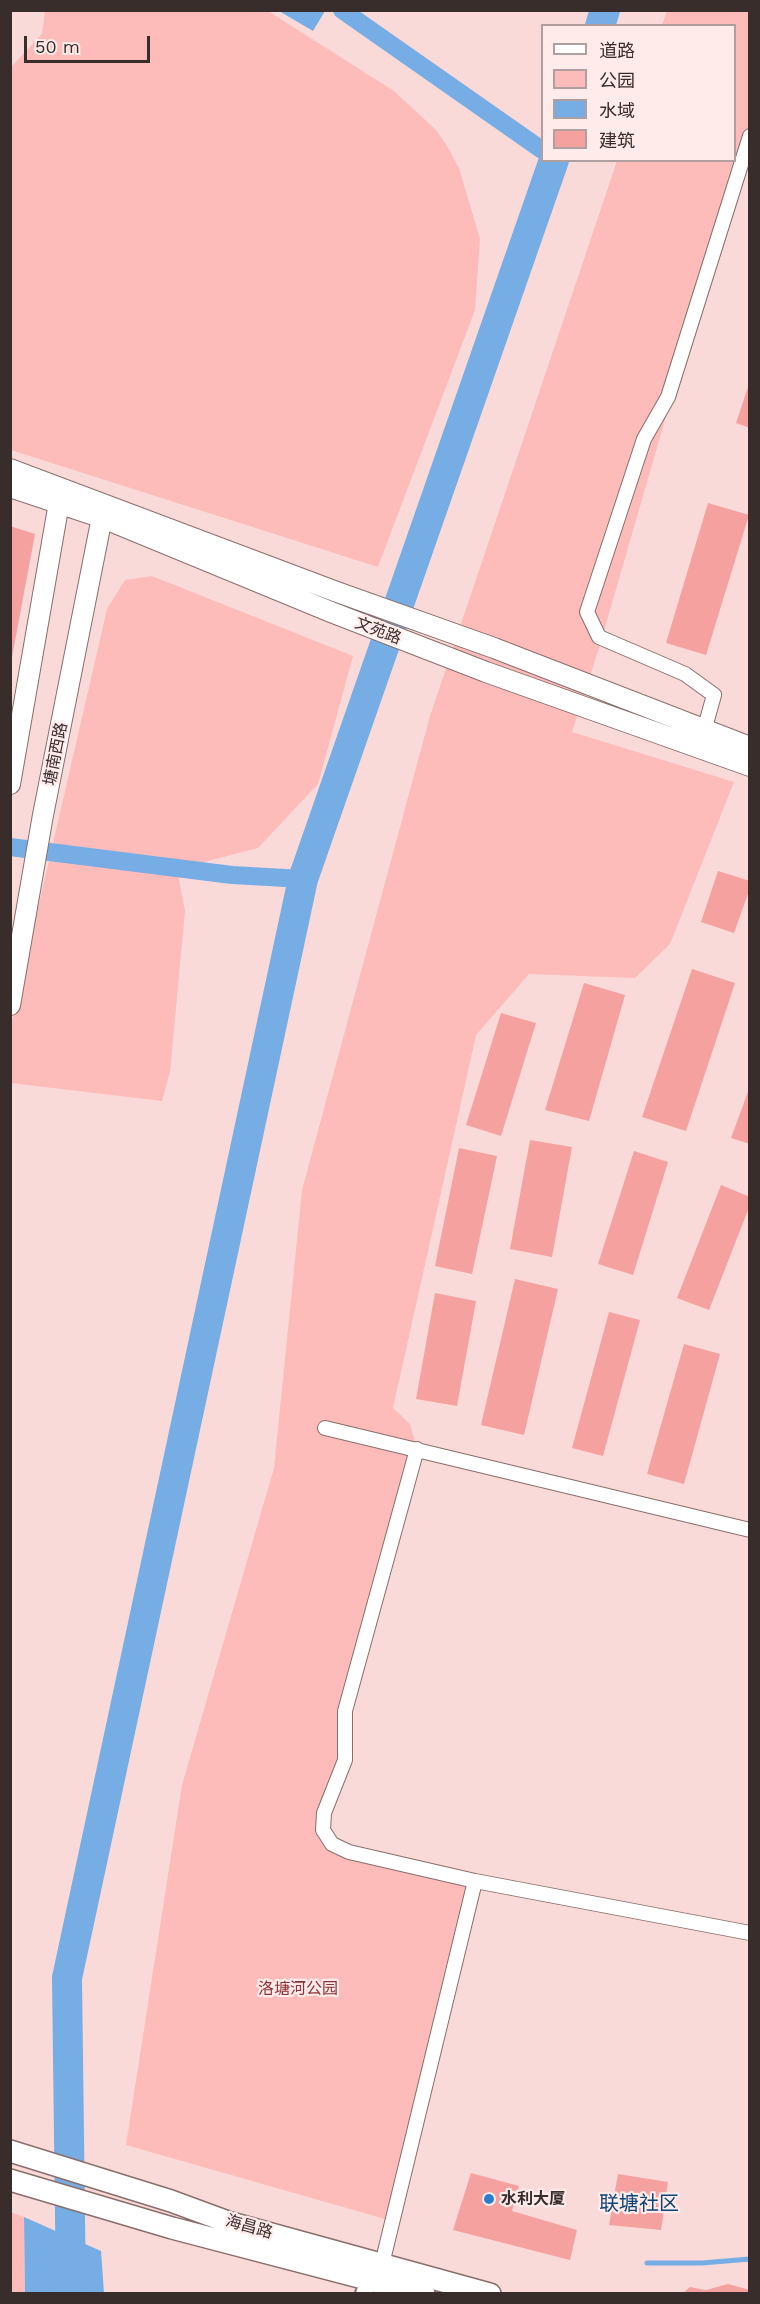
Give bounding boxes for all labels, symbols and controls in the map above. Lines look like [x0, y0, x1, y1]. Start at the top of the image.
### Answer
scale bar [27, 24, 153, 62]
legend [541, 24, 736, 162]
text: 50 m [35, 36, 80, 57]
text: 道路 [599, 40, 635, 61]
text: 公园 [599, 70, 635, 91]
text: 水域 [599, 100, 635, 121]
text: 建筑 [599, 130, 635, 151]
street label: 文苑路 [352, 613, 404, 649]
street label: 塘南西路 [40, 721, 72, 787]
park label: 洛塘河公园 [258, 1979, 338, 1999]
place label: 水利大厦 [501, 2189, 565, 2209]
marker: 水利大厦 [482, 2192, 496, 2206]
district label: 联塘社区 [599, 2192, 679, 2216]
street label: 海昌路 [223, 2211, 275, 2243]

